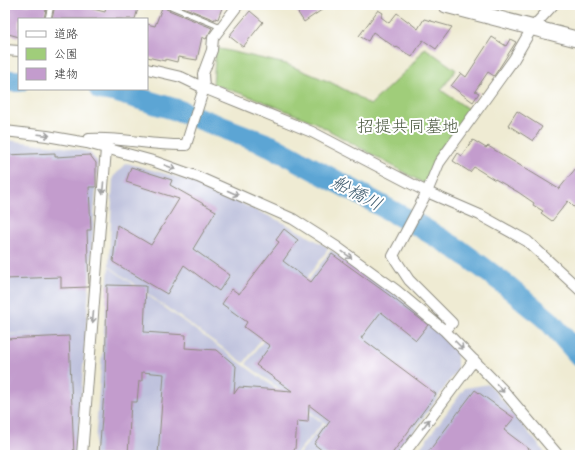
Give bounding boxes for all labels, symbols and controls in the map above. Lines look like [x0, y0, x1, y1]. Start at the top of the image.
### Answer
legend [18, 18, 148, 90]
text: 道路 [54, 26, 78, 42]
text: 公園 [54, 46, 78, 62]
text: 建物 [54, 66, 78, 82]
park label: 招提共同墓地 [357, 116, 459, 137]
one-way arrow [37, 132, 50, 139]
one-way arrow [163, 164, 176, 171]
water label: 船橋川 [328, 171, 386, 215]
one-way arrow [100, 181, 107, 194]
one-way arrow [227, 190, 239, 197]
one-way arrow [341, 251, 352, 259]
one-way arrow [89, 310, 96, 323]
one-way arrow [454, 341, 464, 350]
one-way arrow [496, 383, 505, 394]
one-way arrow [422, 418, 431, 429]

